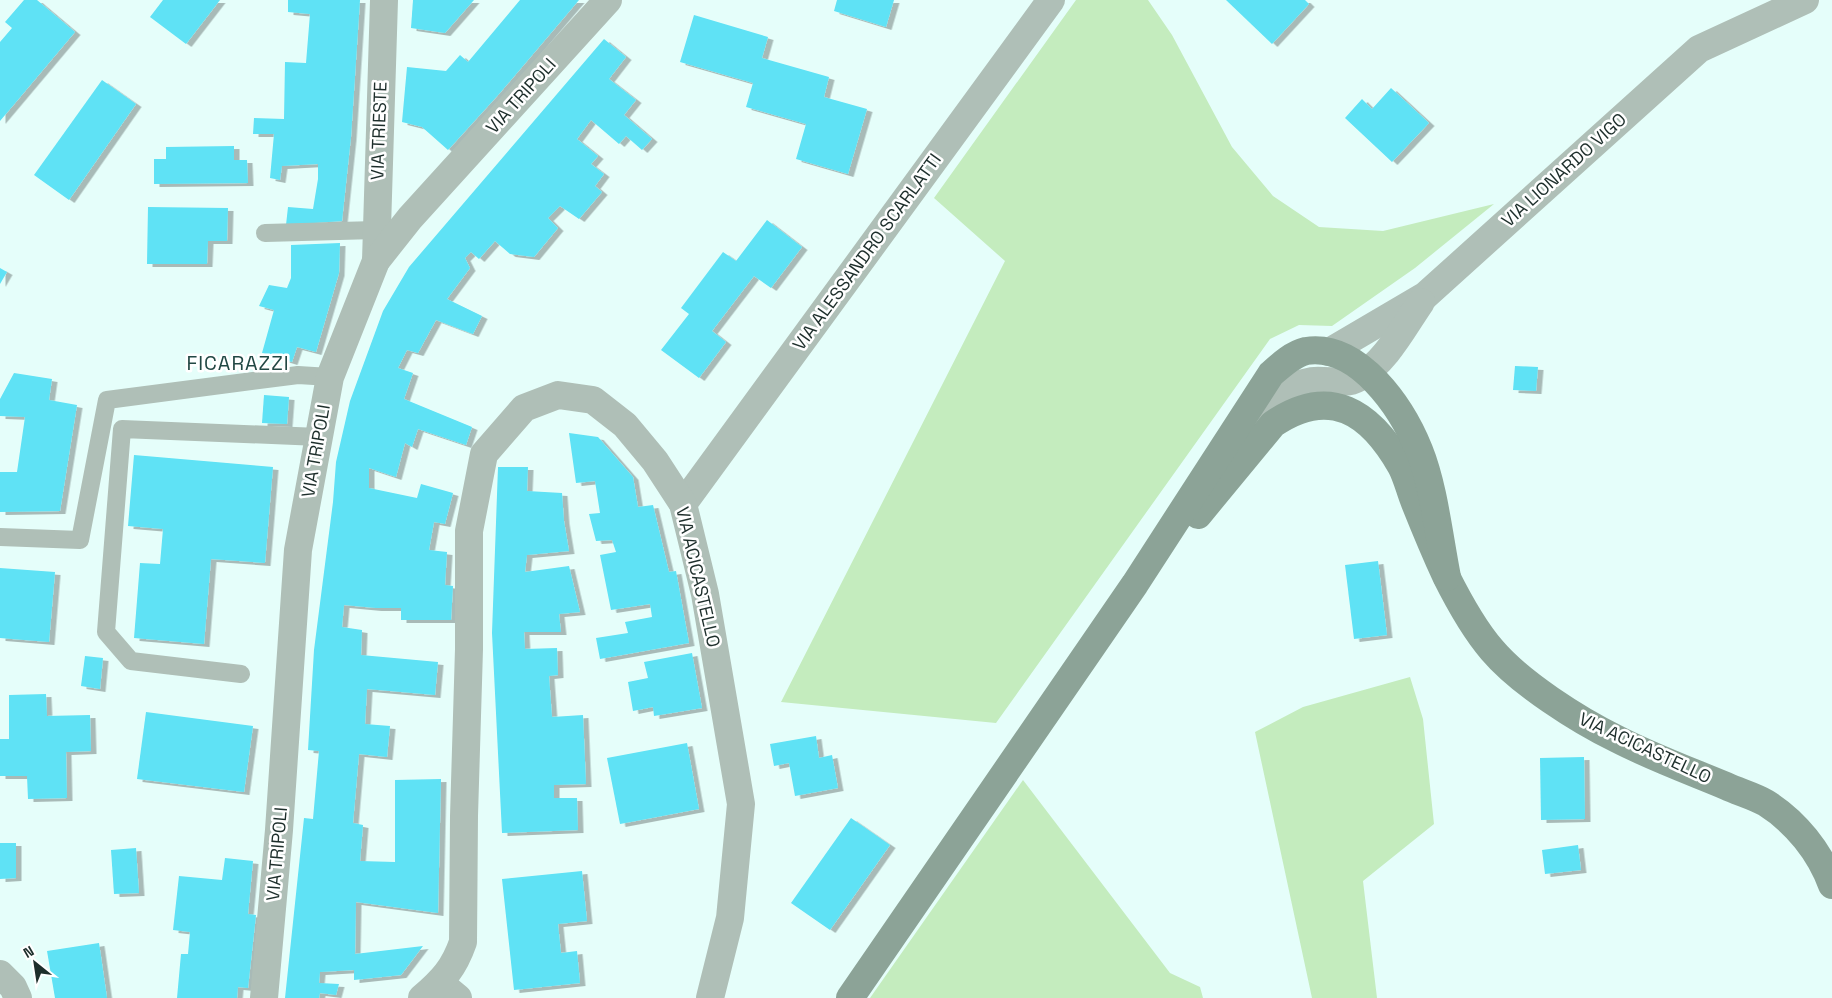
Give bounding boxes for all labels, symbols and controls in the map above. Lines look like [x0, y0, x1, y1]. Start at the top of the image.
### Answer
street label: VIA TRIPOLI [481, 53, 561, 138]
street label: VIA TRIESTE [365, 81, 392, 181]
street label: VIA LIONARDO VIGO [1497, 108, 1631, 232]
street label: VIA ALESSANDRO SCARLATTI [787, 149, 946, 355]
district label: FICARAZZI [186, 350, 290, 376]
street label: VIA TRIPOLI [296, 403, 335, 499]
street label: VIA ACICASTELLO [671, 504, 726, 649]
street label: VIA ACICASTELLO [1575, 707, 1715, 788]
street label: VIA TRIPOLI [261, 806, 292, 902]
north arrow [10, 938, 60, 988]
text: N [20, 942, 37, 962]

